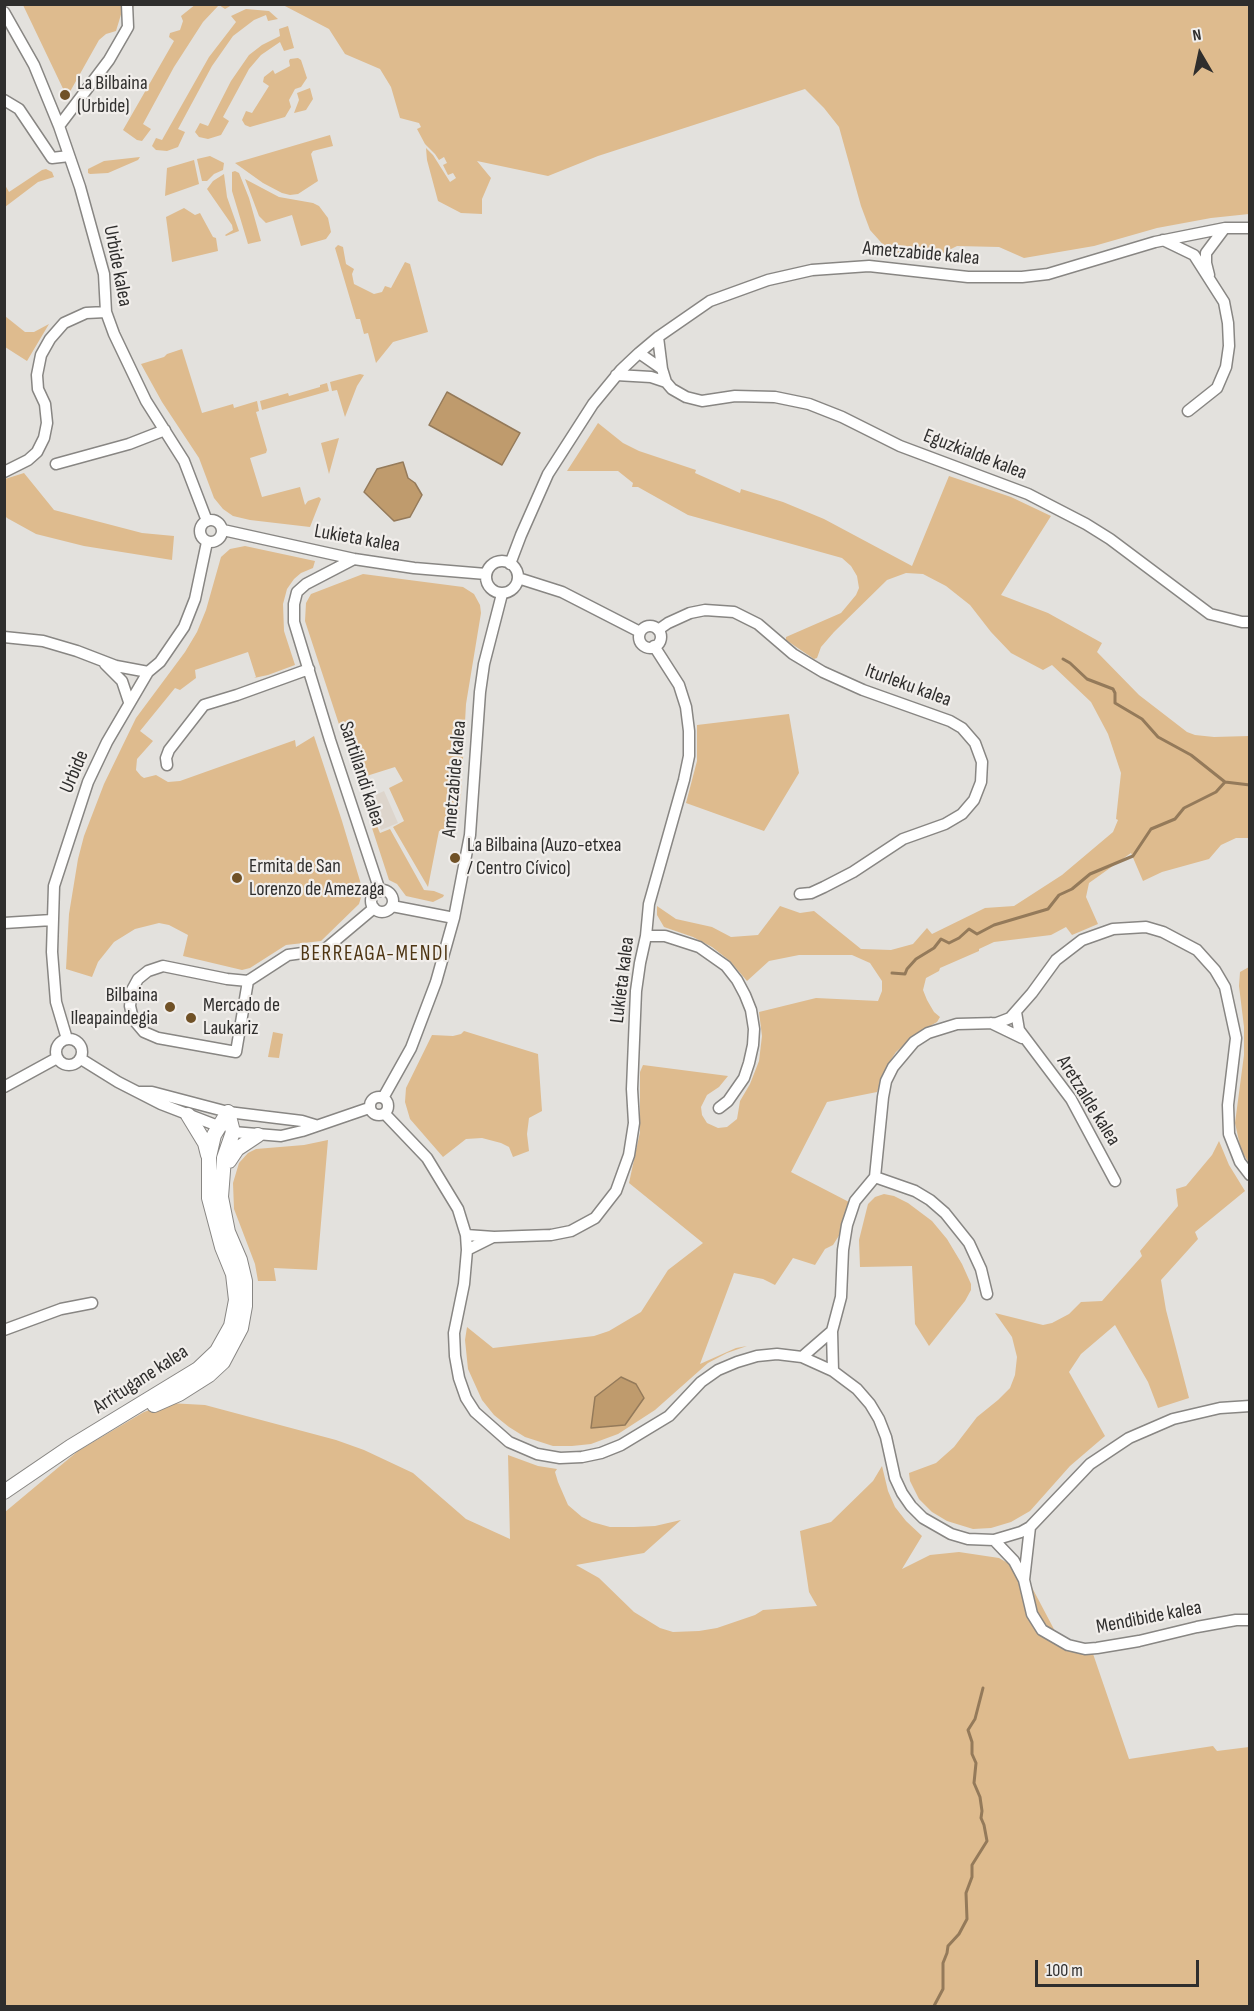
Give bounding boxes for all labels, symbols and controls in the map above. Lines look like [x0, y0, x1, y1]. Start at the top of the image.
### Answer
north arrow [1170, 24, 1230, 84]
text: N [1191, 26, 1203, 46]
place label: La Bilbaina (Urbide) [77, 72, 148, 119]
marker: La Bilbaina (Urbide) [58, 88, 72, 102]
street label: Urbide kalea [97, 223, 137, 309]
street label: Ametzabide kalea [862, 237, 980, 271]
street label: Eguzkialde kalea [920, 424, 1030, 486]
street label: Lukieta kalea [312, 520, 402, 558]
street label: Iturleku kalea [862, 659, 954, 713]
street label: Santillandi kalea [333, 719, 389, 829]
street label: Ametzabide kalea [438, 720, 472, 838]
street label: Urbide [55, 747, 95, 797]
place label: La Bilbaina (Auzo-etxea / Centro Cívico) [467, 834, 621, 881]
marker: La Bilbaina (Auzo-etxea / Centro Cívico) [448, 851, 462, 865]
place label: Ermita de San Lorenzo de Amezaga [249, 855, 385, 902]
marker: Ermita de San Lorenzo de Amezaga [230, 871, 244, 885]
street label: Lukieta kalea [606, 935, 640, 1025]
district label: BERREAGA-MENDI [301, 942, 449, 968]
place label: Bilbaina Ileapaindegia [70, 984, 158, 1031]
place label: Mercado de Laukariz [203, 994, 280, 1041]
marker: Bilbaina Ileapaindegia [163, 1000, 177, 1014]
marker: Mercado de Laukariz [184, 1011, 198, 1025]
street label: Aretzalde kalea [1051, 1052, 1125, 1150]
street label: Arritugane kalea [89, 1340, 193, 1420]
street label: Mendibide kalea [1094, 1596, 1204, 1640]
scale bar [1038, 1948, 1202, 1986]
text: 100 m [1046, 1960, 1083, 1981]

